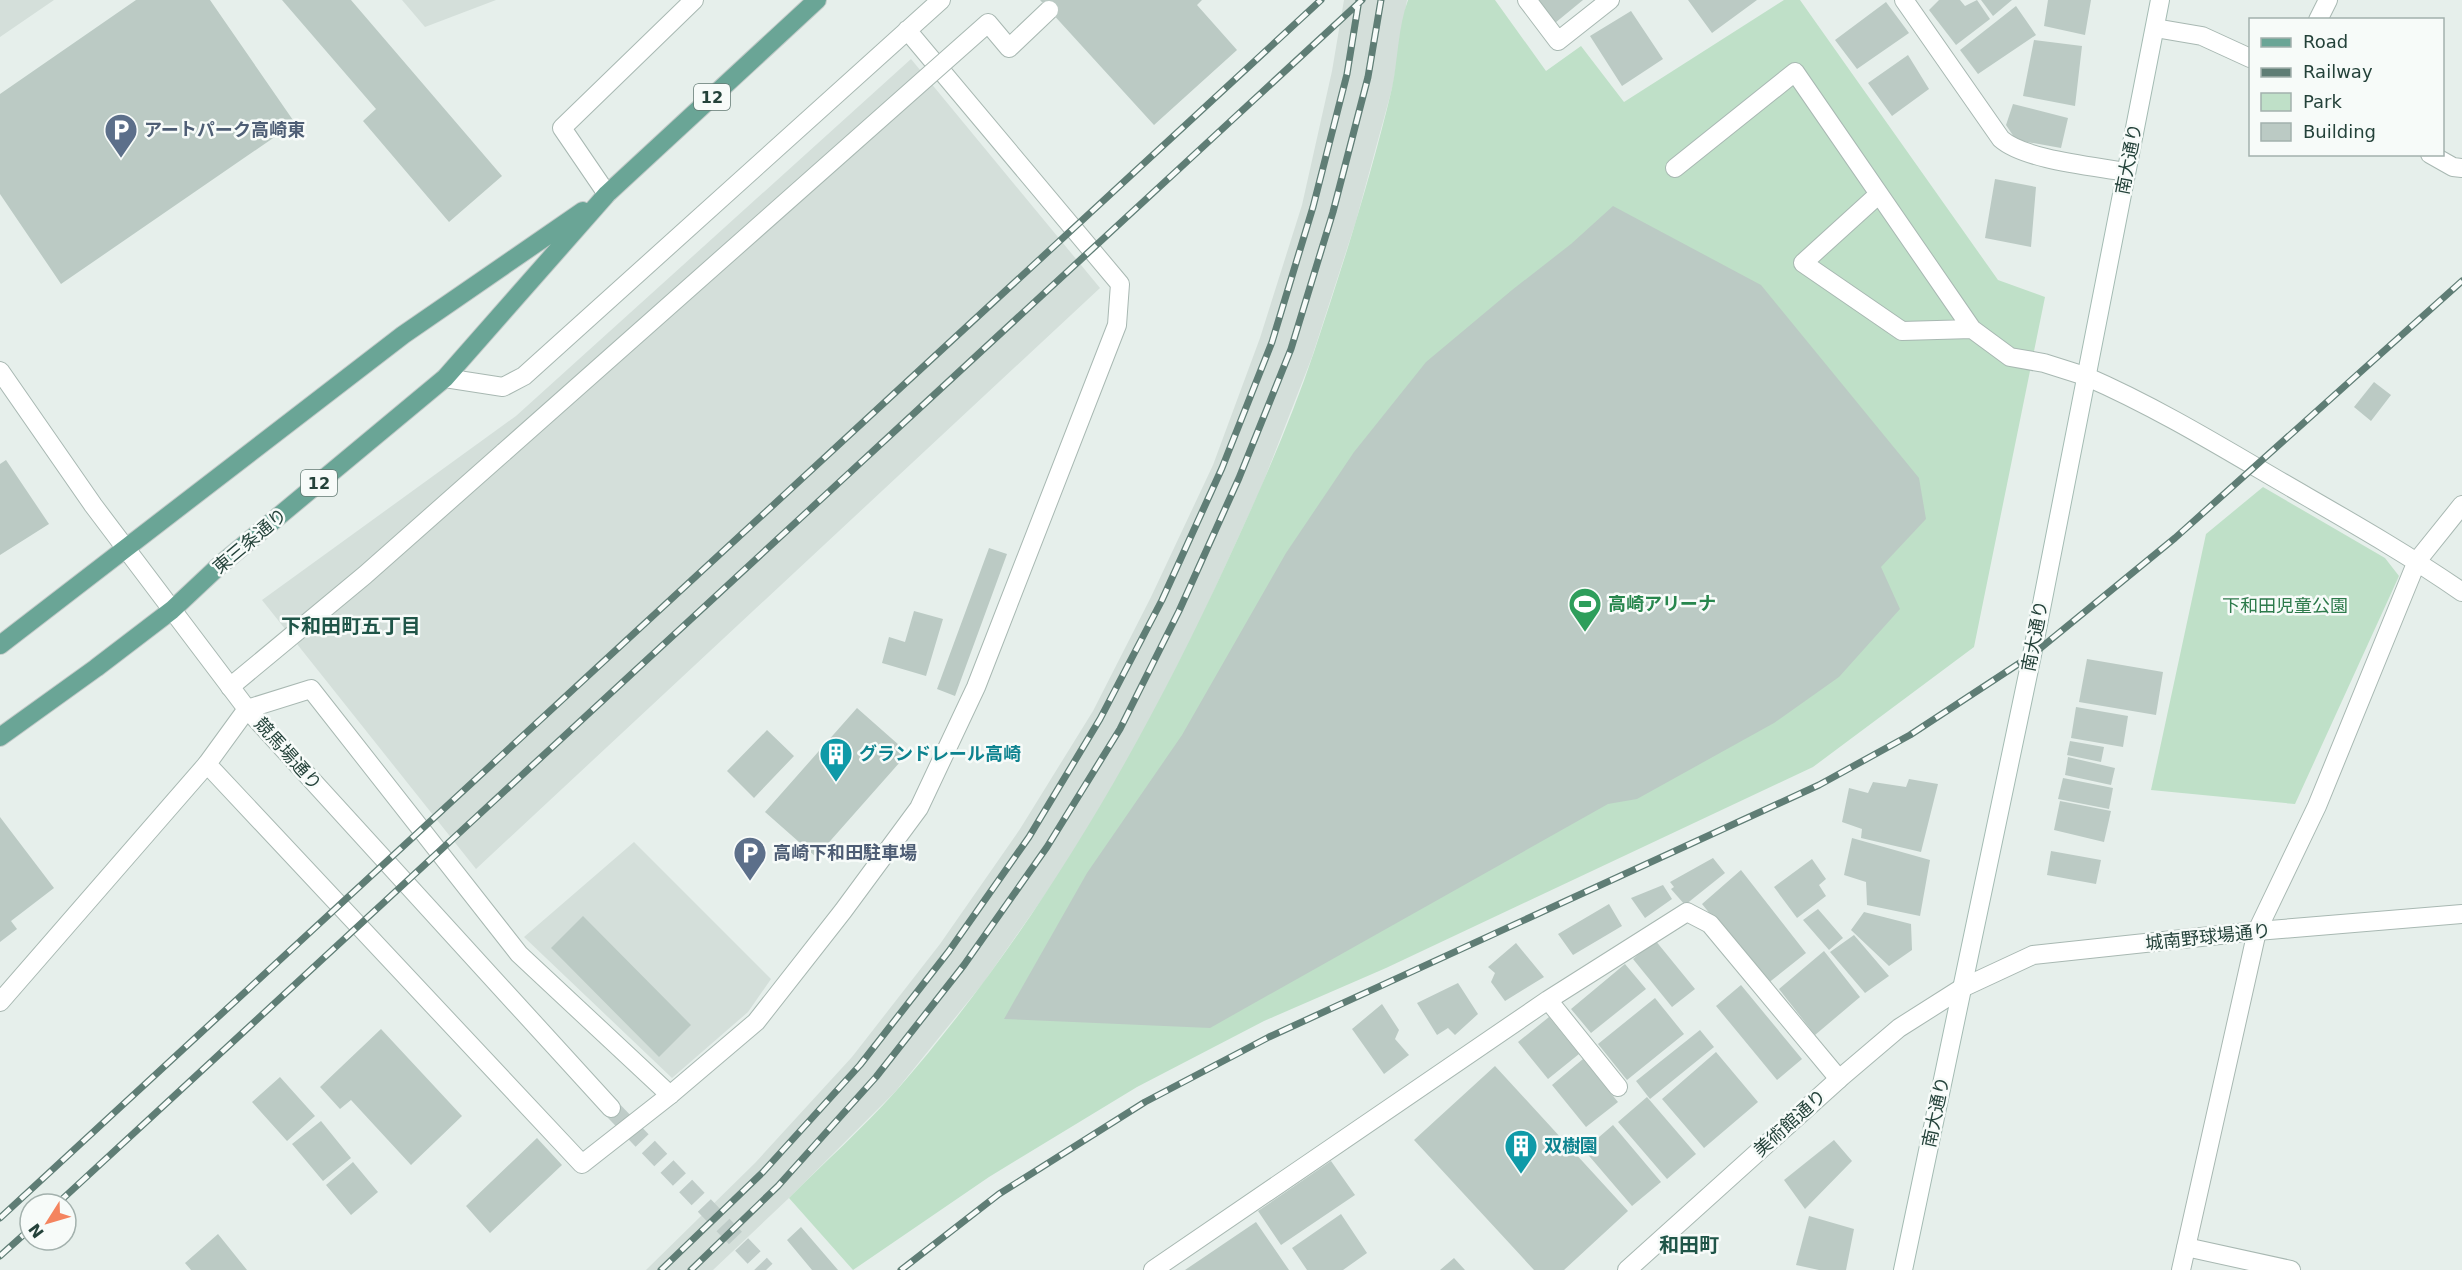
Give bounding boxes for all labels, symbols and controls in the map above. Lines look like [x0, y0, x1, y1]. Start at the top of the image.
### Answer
legend [2249, 18, 2444, 156]
text: Road [2303, 31, 2348, 52]
text: Railway [2303, 61, 2373, 82]
road number: 12 [694, 84, 730, 110]
text: Park [2303, 91, 2342, 112]
parking icon: アートパーク高崎東 [103, 112, 139, 159]
place label: アートパーク高崎東 [144, 119, 305, 140]
text: Building [2303, 121, 2376, 142]
street label: 南大通り [2111, 122, 2146, 196]
road number: 12 [301, 470, 337, 496]
street label: 東三条通り [208, 504, 291, 578]
sports icon: 高崎アリーナ [1567, 586, 1603, 633]
place label: 高崎アリーナ [1608, 593, 1716, 614]
park label: 下和田児童公園 [2222, 595, 2348, 616]
street label: 南大通り [2017, 599, 2052, 673]
district label: 下和田町五丁目 [281, 614, 421, 638]
street label: 競馬場通り [250, 713, 326, 794]
building icon: グランドレール高崎 [818, 736, 854, 783]
place label: グランドレール高崎 [859, 743, 1021, 764]
parking icon: 高崎下和田駐車場 [732, 835, 768, 882]
place label: 高崎下和田駐車場 [773, 842, 917, 863]
street label: 城南野球場通り [2144, 919, 2272, 954]
street label: 南大通り [1918, 1074, 1953, 1149]
street label: 美術館通り [1749, 1085, 1830, 1161]
building icon: 双樹園 [1503, 1128, 1539, 1175]
place label: 双樹園 [1544, 1135, 1598, 1156]
north arrow [18, 1192, 78, 1252]
text: N [25, 1220, 48, 1242]
district label: 和田町 [1659, 1233, 1719, 1257]

